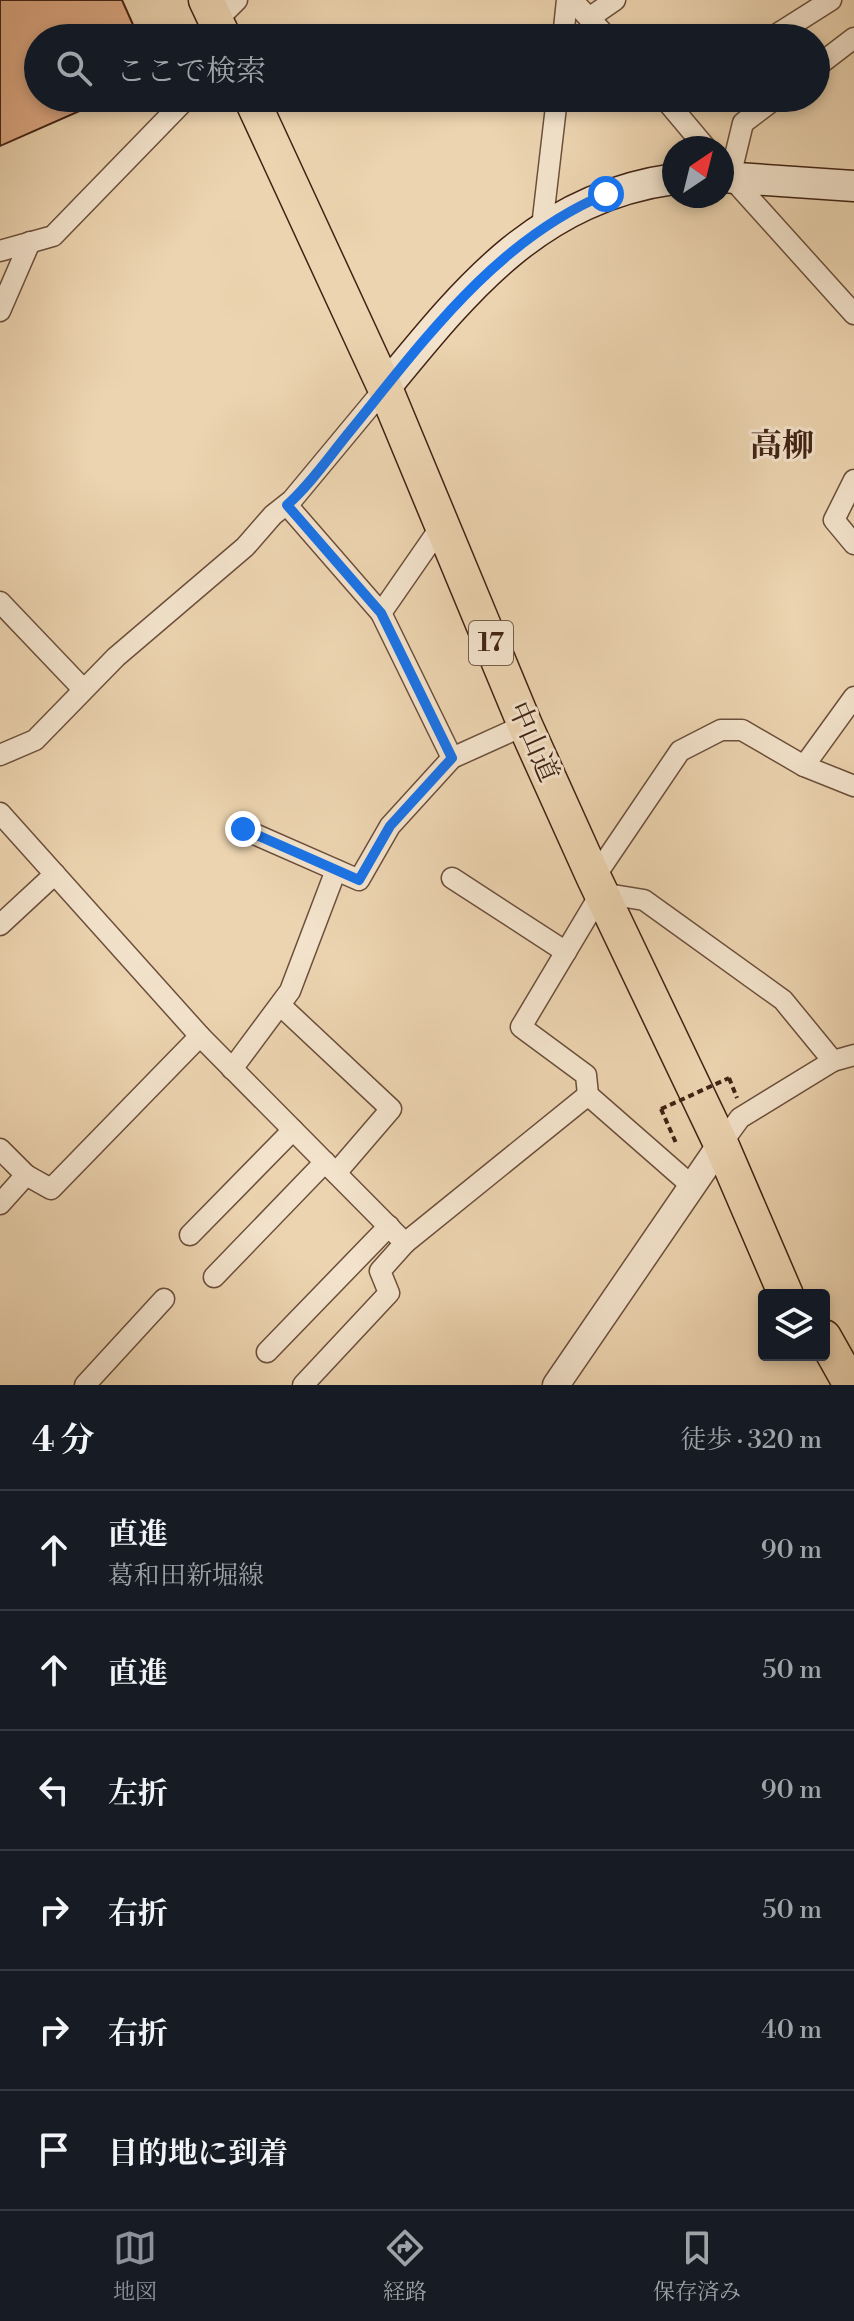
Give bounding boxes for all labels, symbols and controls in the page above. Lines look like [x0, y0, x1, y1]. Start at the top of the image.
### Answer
search box [24, 24, 830, 112]
icon: search [52, 46, 96, 90]
text: ここで検索 [116, 53, 266, 91]
north arrow [662, 136, 734, 208]
route start [588, 176, 624, 212]
district label: 高柳 [750, 426, 814, 466]
road number: 17 [469, 621, 513, 665]
street label: 中山道 [500, 697, 566, 787]
route end [225, 811, 261, 847]
map controls [758, 1289, 830, 1361]
button: layers [758, 1289, 830, 1361]
text: 4 分 [32, 1420, 94, 1462]
text: 徒歩 · 320 m [680, 1424, 822, 1456]
text: 直進 [108, 1516, 168, 1554]
icon: ahead [32, 1528, 76, 1572]
text: 90 m [761, 1534, 822, 1566]
text: 葛和田新堀線 [108, 1560, 264, 1592]
icon: ahead [32, 1648, 76, 1692]
text: 50 m [762, 1654, 822, 1686]
text: 直進 [108, 1655, 168, 1693]
icon: left [32, 1768, 76, 1812]
text: 90 m [761, 1774, 822, 1806]
text: 左折 [108, 1775, 168, 1813]
icon: right [32, 1888, 76, 1932]
text: 50 m [762, 1894, 822, 1926]
text: 右折 [108, 1895, 168, 1933]
icon: right [32, 2008, 76, 2052]
text: 40 m [761, 2014, 822, 2046]
text: 右折 [108, 2015, 168, 2053]
icon: arrive [32, 2128, 76, 2172]
text: 目的地に到着 [108, 2135, 288, 2173]
tab: 地図 [113, 2226, 157, 2306]
tab: 経路 [383, 2226, 427, 2306]
tab: 保存済み [653, 2226, 741, 2306]

